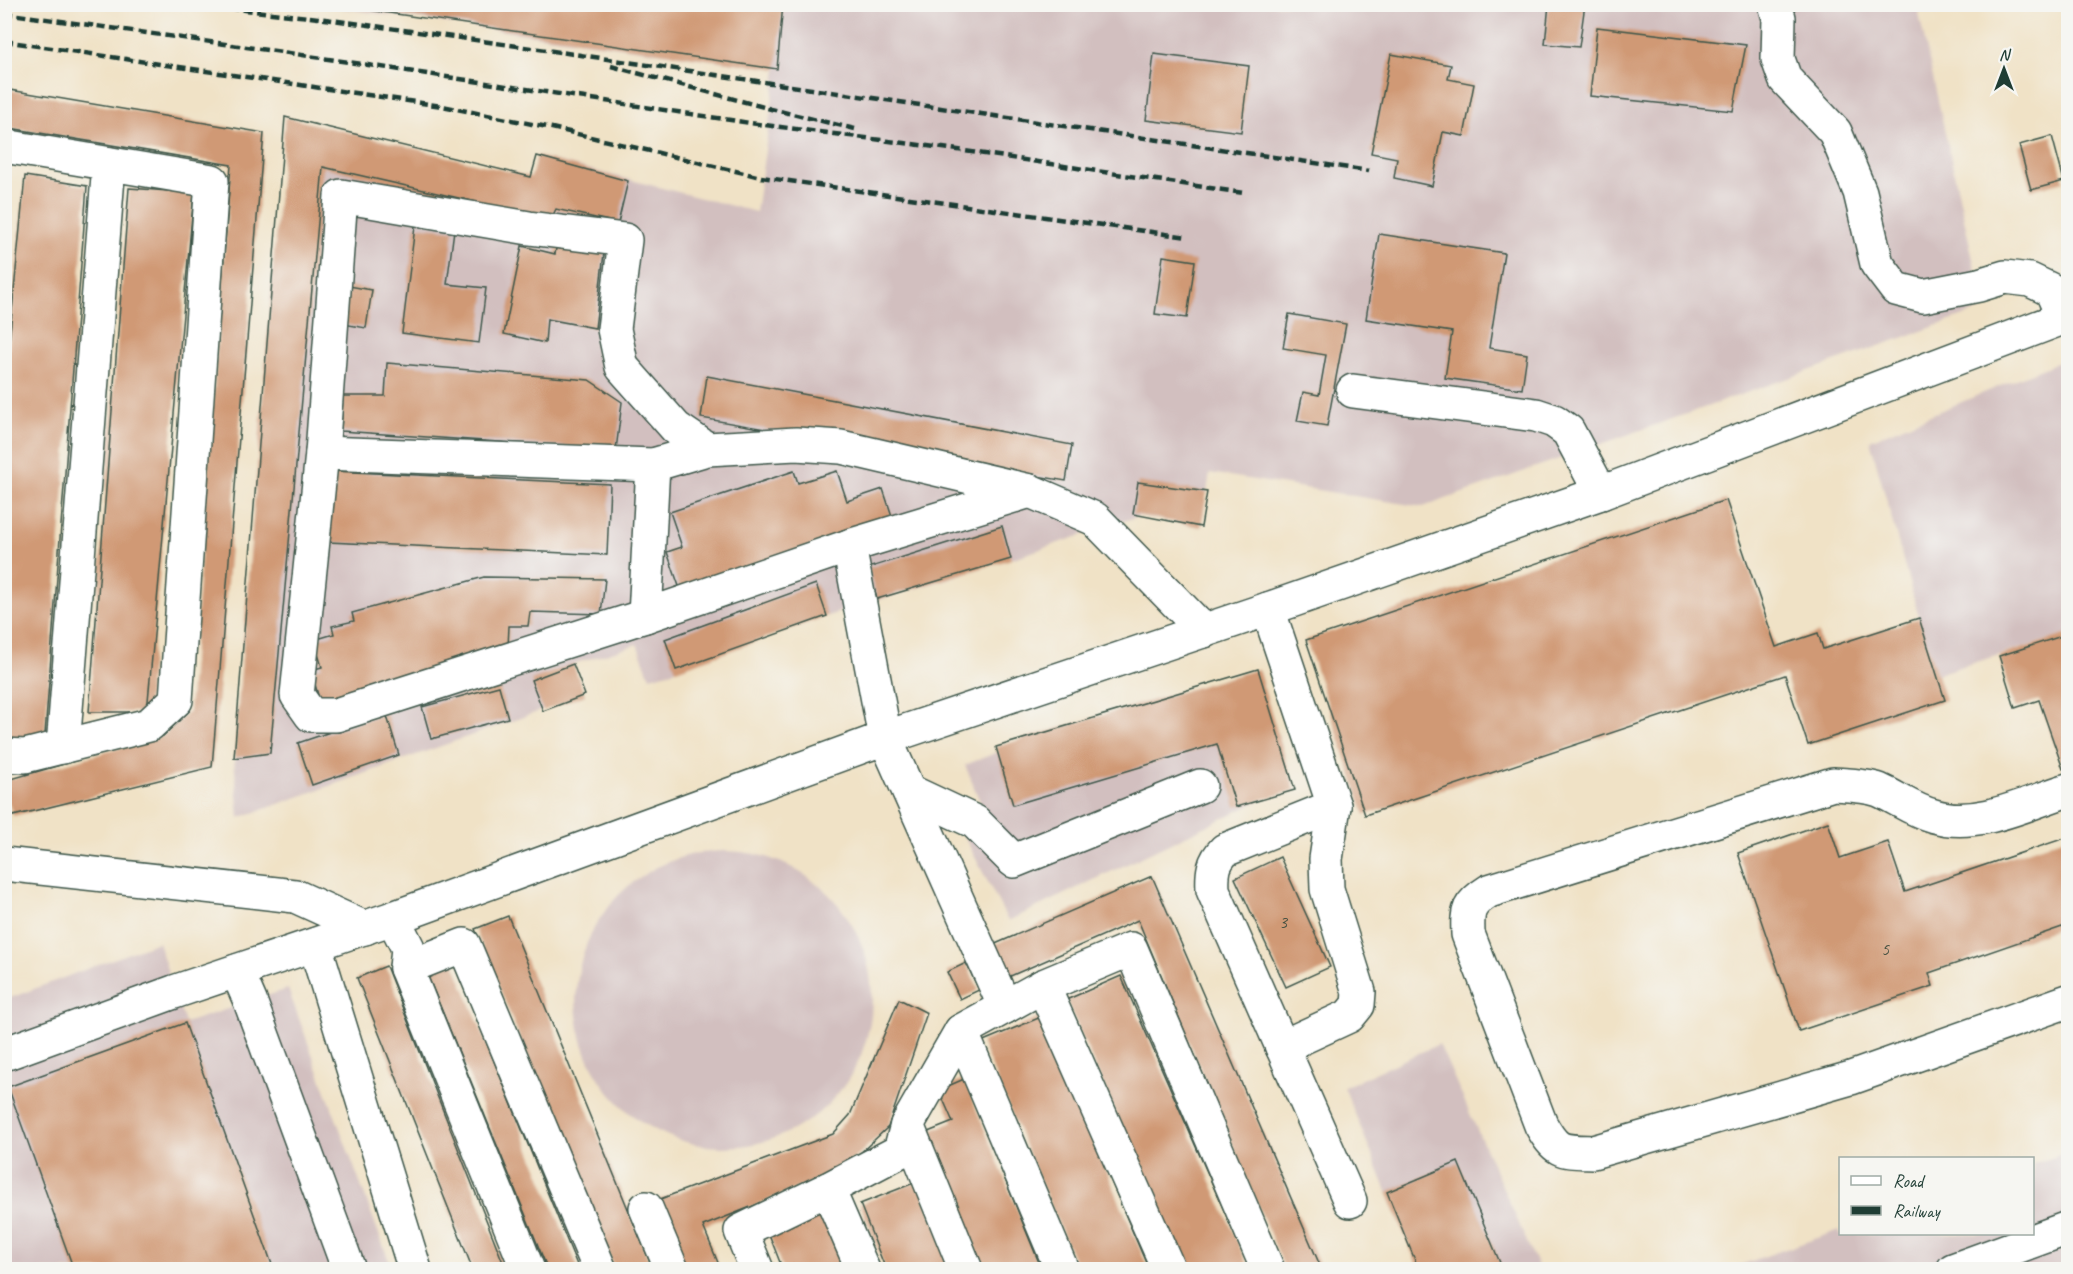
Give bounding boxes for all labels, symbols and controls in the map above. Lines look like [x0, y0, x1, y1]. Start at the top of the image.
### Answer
north arrow [1974, 39, 2034, 99]
text: N [1999, 45, 2012, 65]
house number: 3 [1279, 911, 1289, 933]
house number: 5 [1881, 938, 1890, 960]
legend [1839, 1157, 2034, 1235]
text: Road [1893, 1170, 1926, 1192]
text: Railway [1893, 1200, 1941, 1222]

